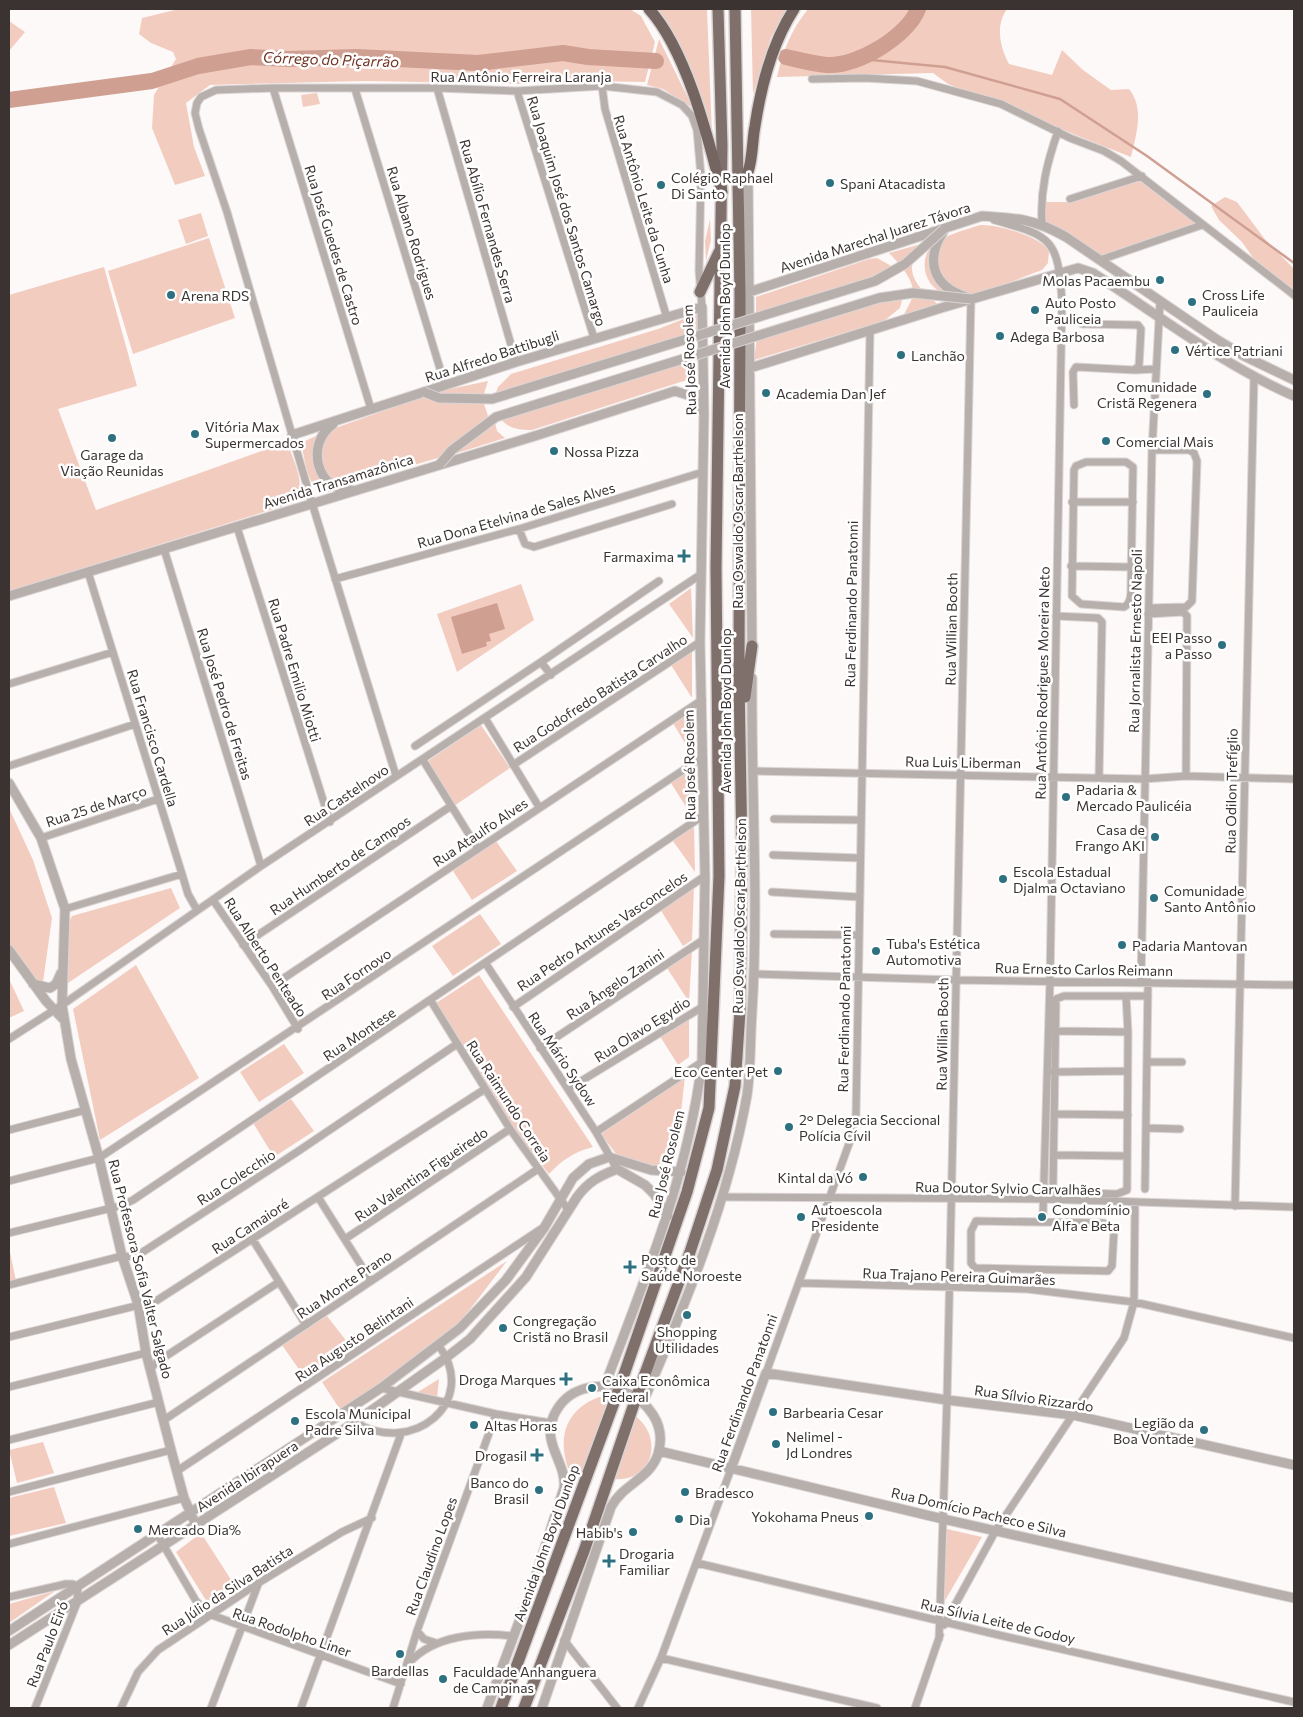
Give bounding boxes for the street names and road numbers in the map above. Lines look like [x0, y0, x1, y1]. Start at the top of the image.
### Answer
street label: Rua Antônio Ferreira Laranja [431, 68, 612, 85]
street label: Rua Joaquim José dos Santos Camargo [524, 94, 610, 328]
street label: Rua Antônio Leite da Cunha [610, 113, 678, 285]
street label: Rua Abílio Fernandes Serra [456, 137, 520, 305]
street label: Rua José Guedes de Castro [302, 163, 366, 327]
street label: Rua Albano Rodrigues [384, 164, 440, 302]
street label: Avenida Marechal Juarez Távora [777, 198, 973, 276]
street label: Avenida John Boyd Dunlop [716, 223, 733, 389]
street label: Rua José Rosolem [679, 304, 699, 416]
street label: Rua Alfredo Battibugli [423, 326, 561, 386]
street label: Rua Oswaldo Oscar Barthelson [729, 413, 746, 609]
street label: Avenida Transamazônica [261, 450, 415, 512]
street label: Rua Dona Etelvina de Sales Alves [415, 479, 617, 551]
street label: Rua Ferdinando Panatonni [841, 520, 861, 688]
street label: Rua Jornalista Ernesto Napoli [1125, 549, 1145, 733]
street label: Rua Antônio Rodrigues Moreira Neto [1031, 566, 1053, 800]
street label: Rua Willian Booth [942, 572, 960, 686]
street label: Rua Padre Emilio Miotti [265, 596, 325, 744]
street label: Rua José Pedro de Freitas [194, 626, 256, 782]
street label: Avenida John Boyd Dunlop [717, 628, 734, 794]
street label: Rua Godofredo Batista Carvalho [510, 630, 690, 756]
street label: Rua Francisco Cardella [124, 667, 182, 809]
street label: Rua José Rosolem [680, 709, 698, 821]
street label: Rua Odilon Trefíglio [1221, 728, 1241, 854]
street label: Rua Luis Liberman [905, 752, 1021, 772]
street label: Rua Castelnovo [300, 760, 392, 830]
street label: Rua 25 de Março [43, 782, 149, 830]
street label: Rua Ataulfo Alves [429, 794, 531, 870]
street label: Rua Humberto de Campos [267, 812, 413, 918]
street label: Rua Oswaldo Oscar Barthelson [729, 818, 749, 1014]
street label: Rua Pedro Antunes Vasconcelos [514, 868, 690, 994]
street label: Rua Alberto Penteado [221, 894, 311, 1020]
street label: Rua Ferdinando Panatonni [834, 925, 854, 1093]
street label: Rua Fornovo [318, 945, 394, 1003]
street label: Rua Ângelo Zanini [563, 945, 667, 1023]
street label: Rua Ernesto Carlos Reimann [995, 959, 1173, 979]
street label: Rua Willian Booth [933, 977, 951, 1091]
street label: Rua Olavo Egydio [591, 993, 693, 1065]
street label: Rua Montese [320, 1004, 398, 1064]
street label: Rua Mário Sydow [525, 1009, 601, 1109]
street label: Rua Raimundo Correia [463, 1037, 555, 1165]
street label: Rua José Rosolem [644, 1108, 688, 1220]
street label: Rua Valentina Figueiredo [351, 1123, 491, 1225]
street label: Rua Colecchio [194, 1145, 278, 1209]
street label: Rua Professora Sofia Valter Salgado [105, 1157, 177, 1381]
street label: Rua Doutor Sylvio Carvalhães [915, 1178, 1101, 1198]
street label: Rua Camaioré [208, 1195, 292, 1257]
street label: Rua Monte Prano [293, 1246, 395, 1322]
street label: Rua Trajano Pereira Guimarães [862, 1264, 1056, 1288]
street label: Rua Augusto Belintani [292, 1293, 416, 1385]
street label: Rua Ferdinando Panatonni [707, 1312, 781, 1474]
street label: Rua Sílvio Rizzardo [973, 1381, 1095, 1415]
street label: Avenida Ibirapuera [193, 1437, 301, 1515]
street label: Avenida John Boyd Dunlop [510, 1462, 582, 1624]
street label: Rua Domício Pacheco e Silva [890, 1484, 1068, 1540]
street label: Rua Claudino Lopes [402, 1495, 460, 1617]
street label: Rua Júlio da Silva Batista [158, 1541, 296, 1639]
street label: Rua Sílvia Leite de Godoy [919, 1595, 1077, 1647]
street label: Rua Paulo Eiró [23, 1598, 71, 1690]
street label: Rua Rodolpho Liner [230, 1604, 354, 1660]

